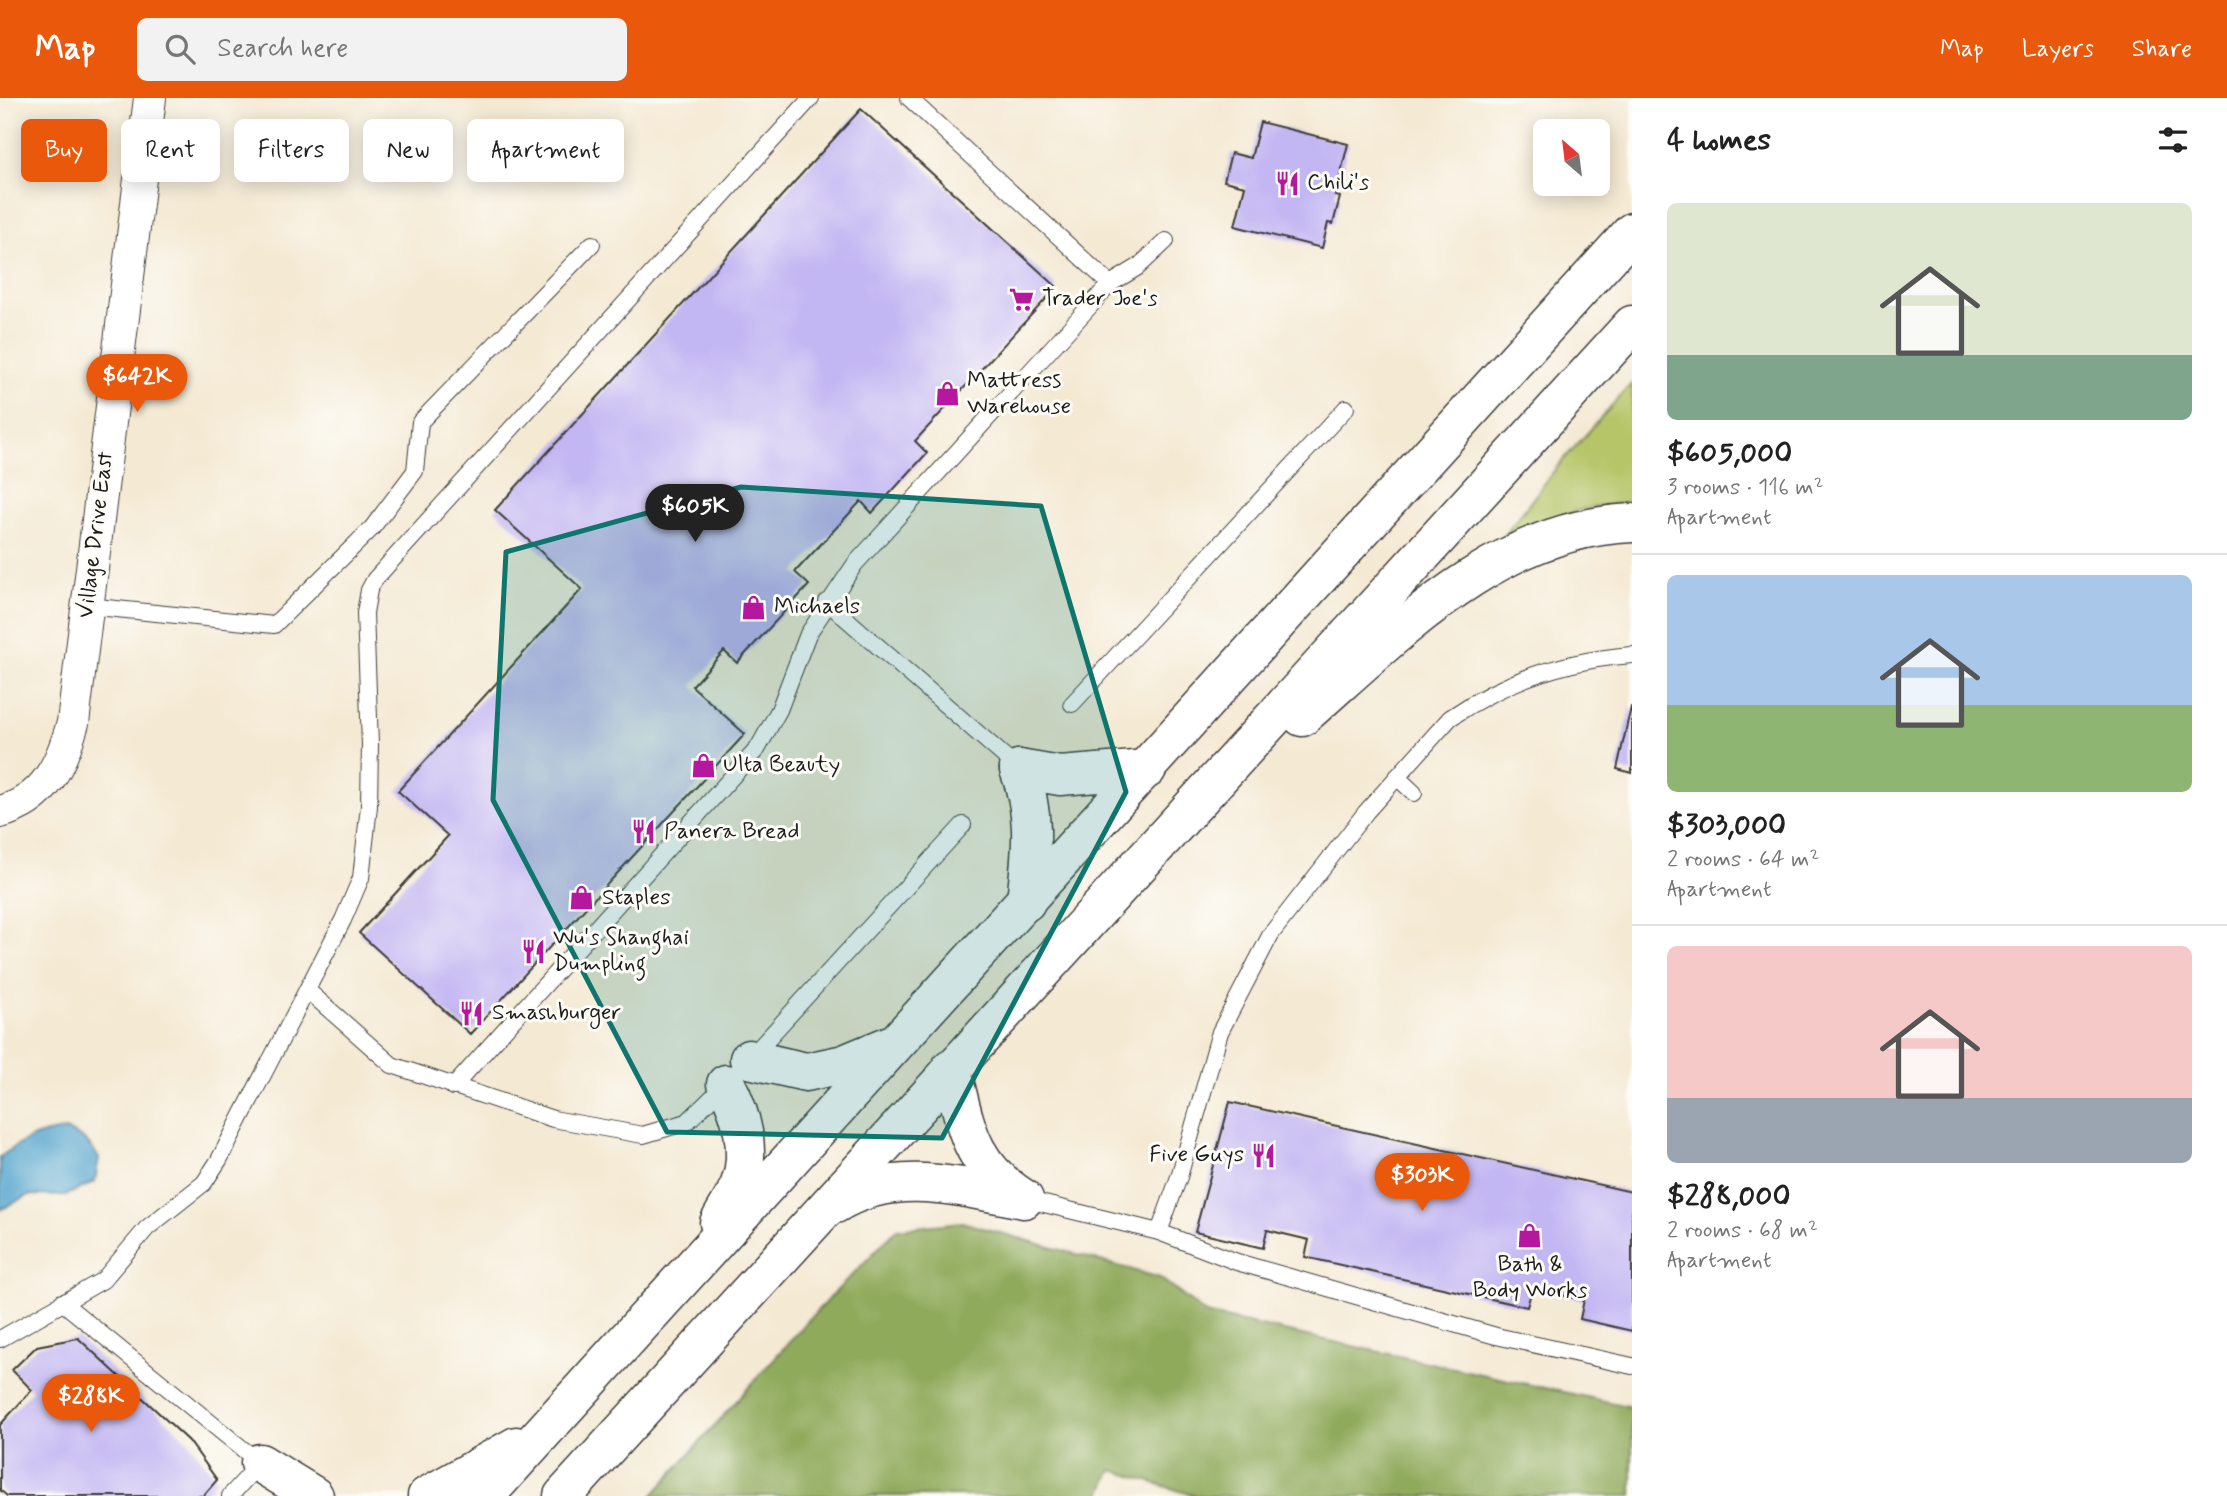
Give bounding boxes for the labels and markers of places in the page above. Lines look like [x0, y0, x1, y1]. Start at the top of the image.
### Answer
place label: Chili's [1307, 168, 1369, 198]
restaurant icon: Chili's [1273, 169, 1301, 197]
place label: Trader Joe's [1042, 284, 1158, 314]
supermarket icon: Trader Joe's [1008, 285, 1036, 313]
pin: $642K [88, 354, 186, 414]
place label: Mattress Warehouse [967, 366, 1071, 422]
shop icon: Mattress Warehouse [933, 380, 961, 408]
pin: $605K [646, 484, 744, 544]
place label: Michaels [774, 592, 860, 622]
shop icon: Michaels [740, 593, 768, 621]
place label: Ulta Beauty [723, 750, 840, 780]
shop icon: Ulta Beauty [689, 751, 717, 779]
place label: Panera Bread [664, 817, 799, 847]
restaurant icon: Panera Bread [630, 818, 658, 846]
place label: Staples [602, 883, 671, 913]
shop icon: Staples [568, 884, 596, 912]
place label: Wu's Shanghai Dumpling [553, 923, 689, 981]
restaurant icon: Wu's Shanghai Dumpling [519, 937, 547, 965]
place label: Smashburger [492, 998, 621, 1030]
restaurant icon: Smashburger [458, 999, 486, 1027]
place label: Five Guys [1149, 1140, 1244, 1170]
restaurant icon: Five Guys [1250, 1141, 1278, 1169]
pin: $303K [1373, 1154, 1471, 1213]
shop icon: Bath & Body Works [1516, 1221, 1544, 1249]
place label: Bath & Body Works [1473, 1250, 1587, 1306]
pin: $288K [42, 1374, 140, 1434]

